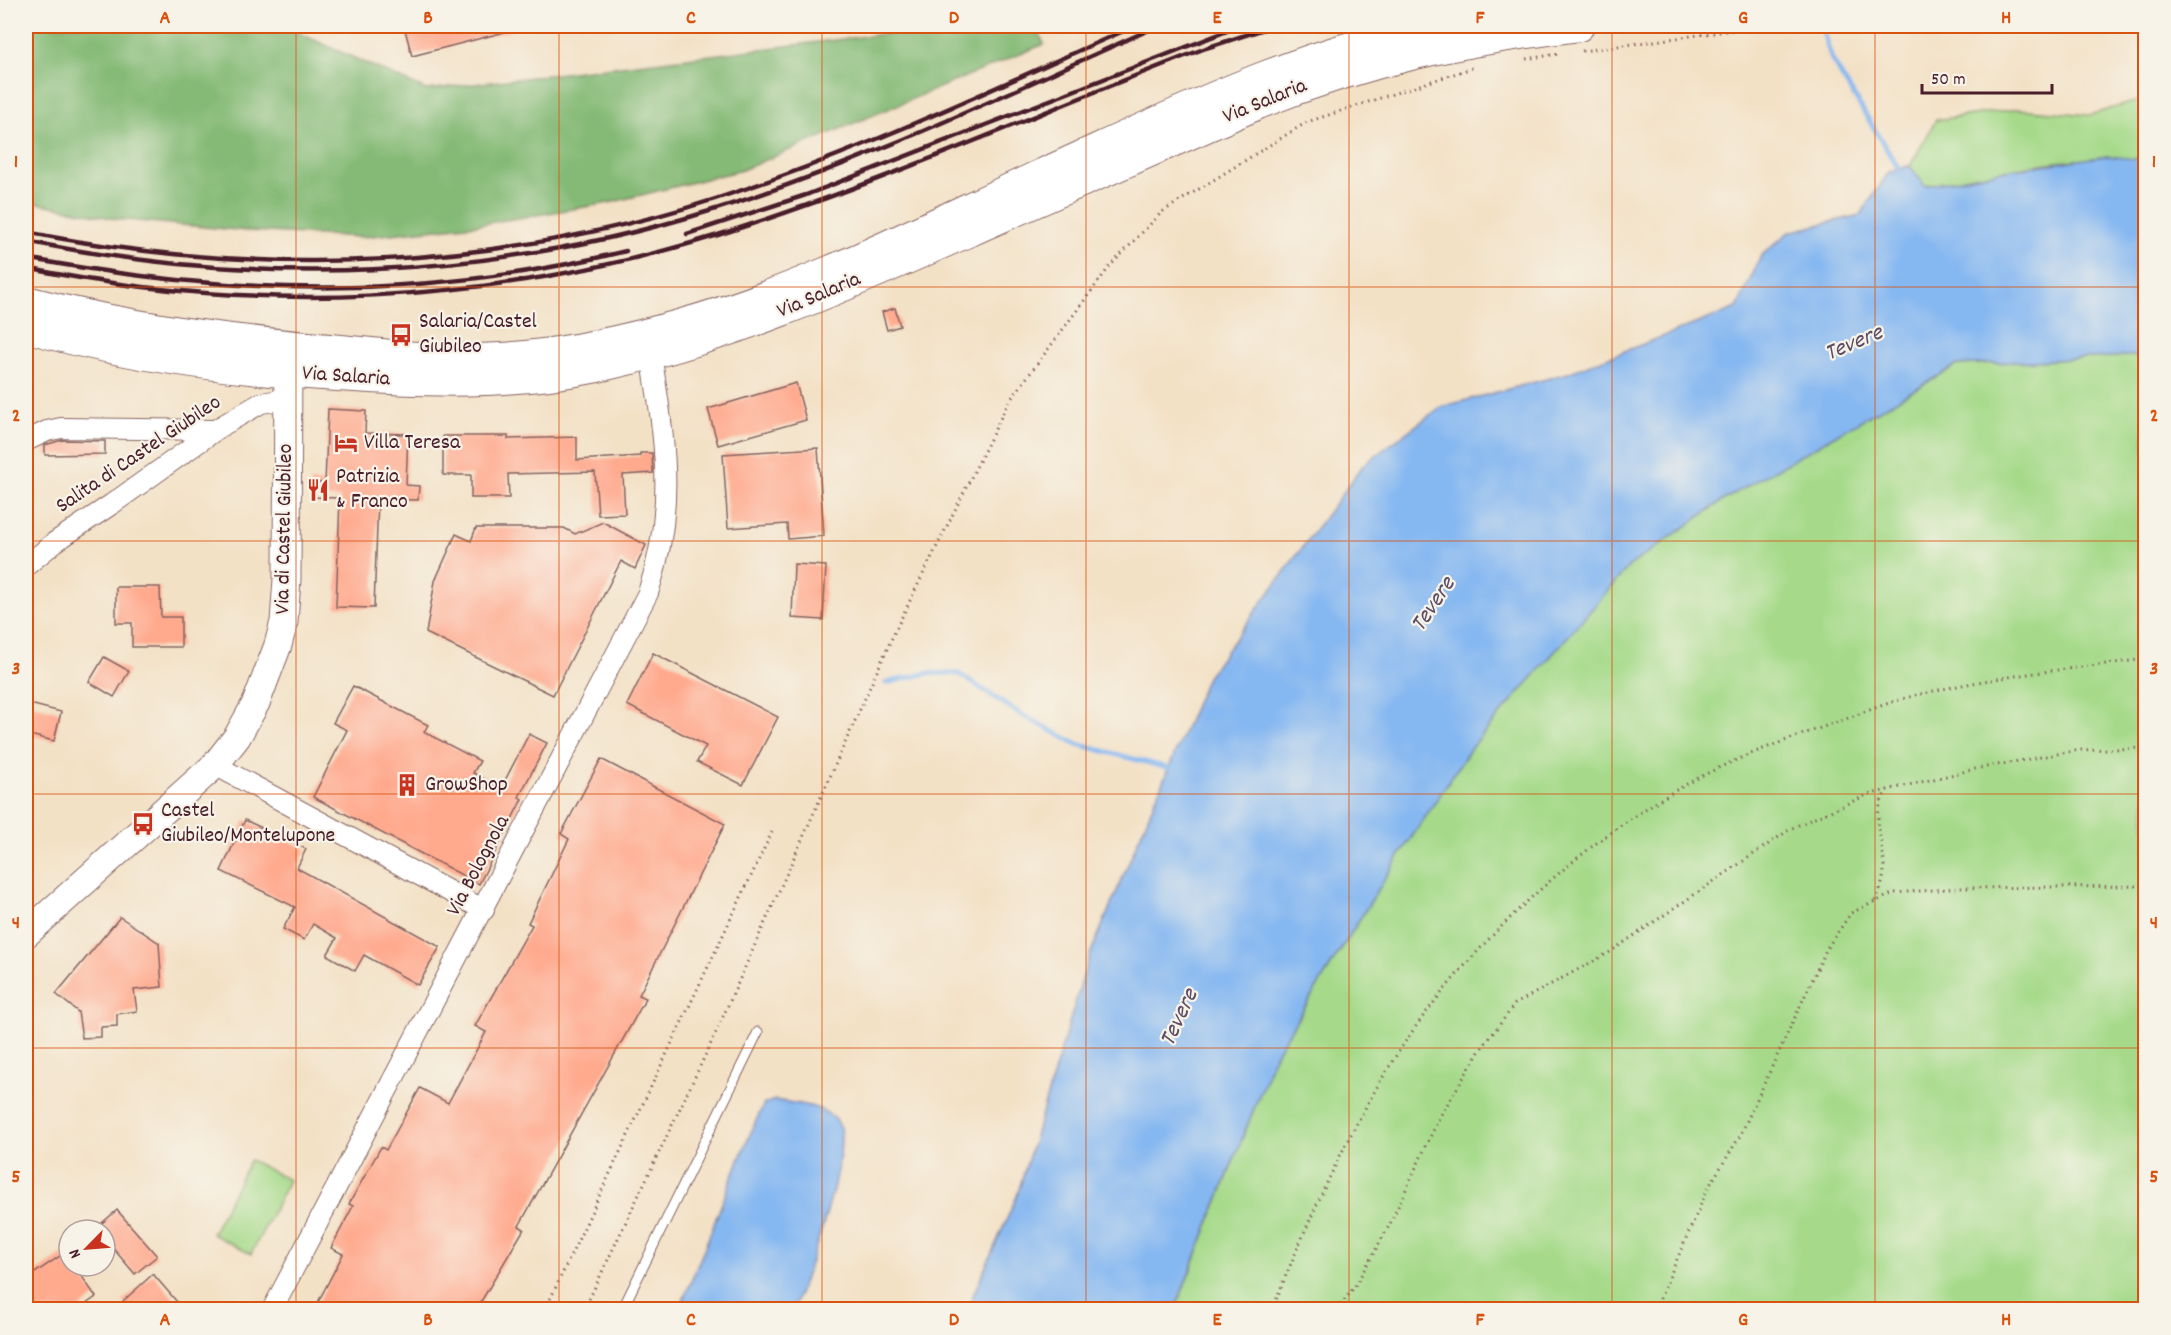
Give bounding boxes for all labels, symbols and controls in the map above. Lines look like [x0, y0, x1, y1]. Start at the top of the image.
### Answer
text: A [160, 5, 171, 33]
text: B [423, 5, 433, 33]
text: C [686, 5, 696, 33]
text: D [949, 5, 960, 33]
text: E [1212, 5, 1222, 33]
text: F [1476, 5, 1486, 33]
text: G [1738, 5, 1748, 33]
text: H [2001, 5, 2011, 33]
scale bar [1922, 57, 2052, 95]
text: 50 m [1931, 68, 1966, 93]
street label: Via Salaria [1218, 71, 1312, 133]
text: 1 [14, 149, 18, 177]
text: 1 [2152, 149, 2156, 177]
street label: Via Salaria [772, 264, 866, 327]
place label: Salaria/Castel Giubileo [419, 307, 537, 363]
water label: Tevere [1820, 316, 1890, 371]
bus stop icon: Salaria/Castel Giubileo [388, 322, 414, 348]
street label: Via Salaria [301, 358, 392, 396]
street label: Salita di Castel Giubileo [50, 388, 228, 522]
text: 2 [12, 403, 20, 431]
text: 2 [2150, 403, 2158, 431]
place label: Villa Teresa [364, 428, 461, 459]
hotel icon: Villa Teresa [333, 430, 359, 456]
street label: Via di Castel Giubileo [268, 443, 302, 615]
place label: Patrizia & Franco [336, 462, 408, 518]
restaurant icon: Patrizia & Franco [305, 477, 331, 503]
water label: Tevere [1403, 569, 1466, 639]
text: 3 [12, 656, 20, 684]
text: 3 [2150, 656, 2158, 684]
place label: GrowShop [425, 770, 508, 801]
building icon: GrowShop [394, 772, 420, 798]
place label: Castel Giubileo/Montelupone [161, 796, 335, 852]
street label: Via Bolognola [439, 809, 519, 922]
bus stop icon: Castel Giubileo/Montelupone [130, 811, 156, 837]
text: 4 [12, 910, 20, 938]
text: 4 [2150, 910, 2158, 938]
water label: Tevere [1152, 982, 1209, 1052]
text: 5 [11, 1164, 21, 1192]
text: 5 [2149, 1164, 2159, 1192]
north arrow [57, 1218, 117, 1278]
text: N [64, 1245, 88, 1262]
text: A [160, 1307, 171, 1335]
text: B [423, 1307, 433, 1335]
text: C [686, 1307, 696, 1335]
text: D [949, 1307, 960, 1335]
text: E [1212, 1307, 1222, 1335]
text: F [1476, 1307, 1486, 1335]
text: G [1738, 1307, 1748, 1335]
text: H [2001, 1307, 2011, 1335]

